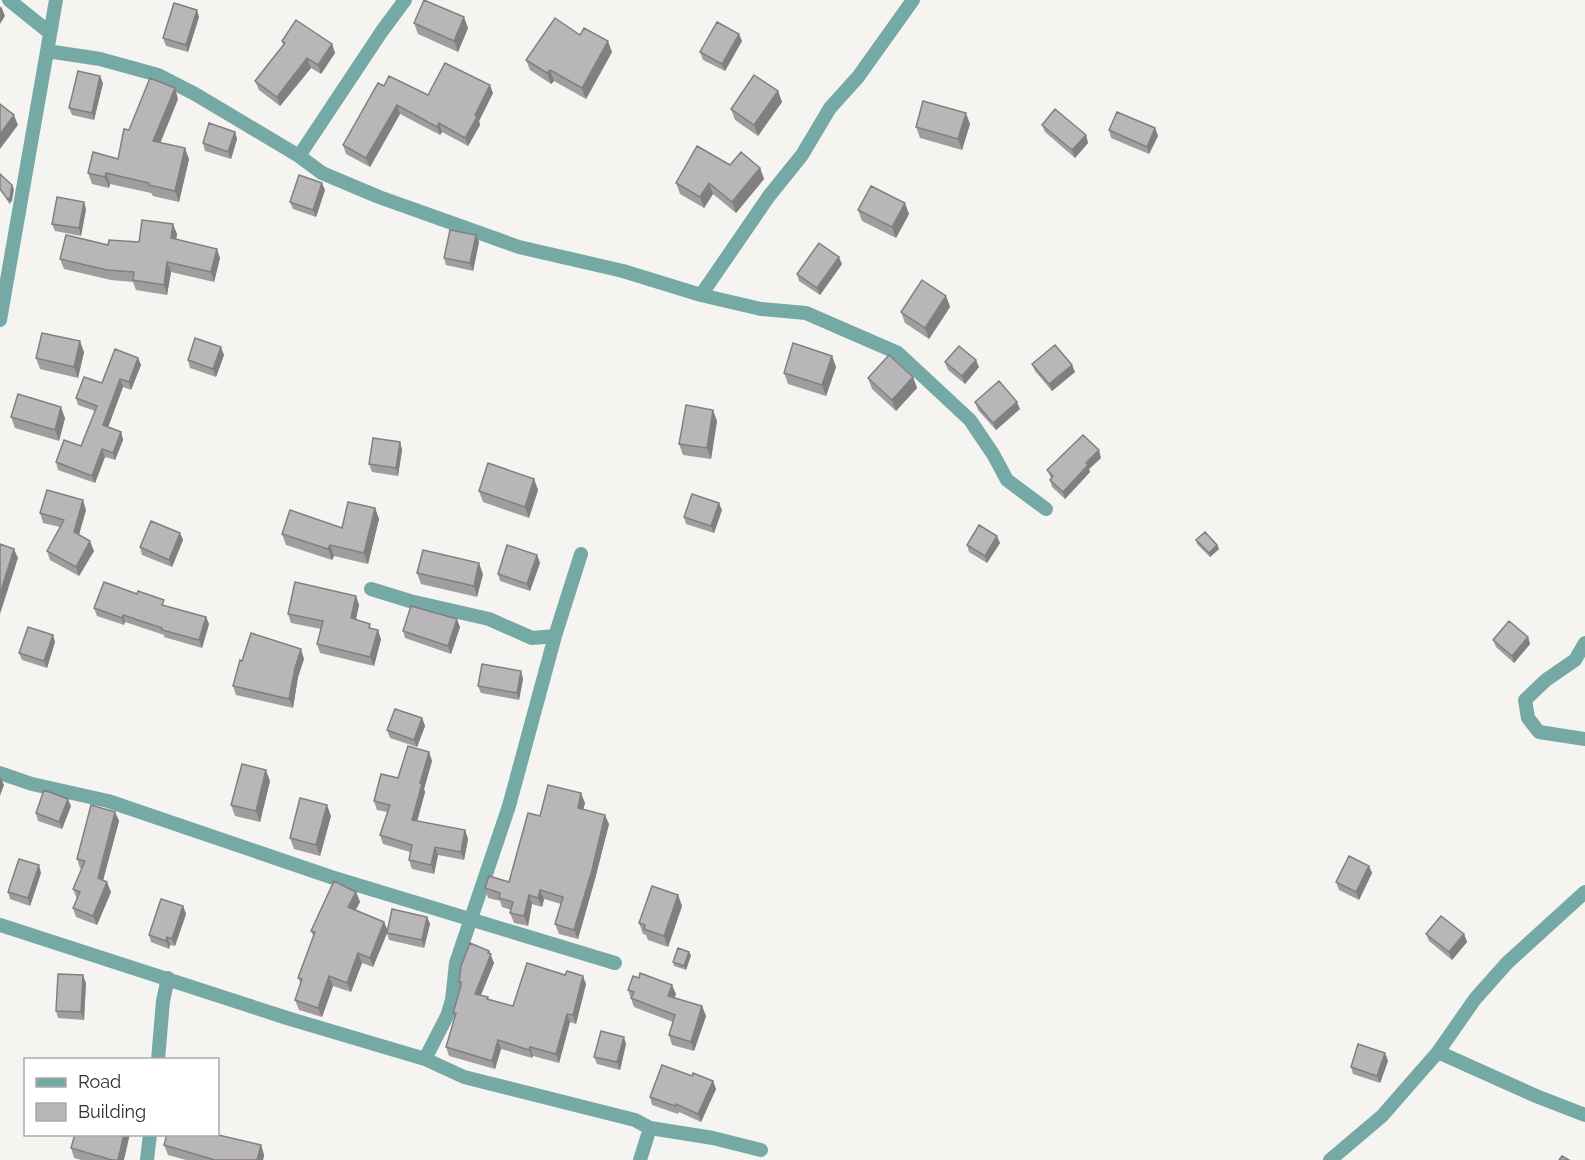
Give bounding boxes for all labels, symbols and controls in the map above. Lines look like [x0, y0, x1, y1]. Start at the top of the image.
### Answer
legend [24, 1058, 219, 1136]
text: Road [78, 1071, 121, 1092]
text: Building [78, 1101, 146, 1122]

